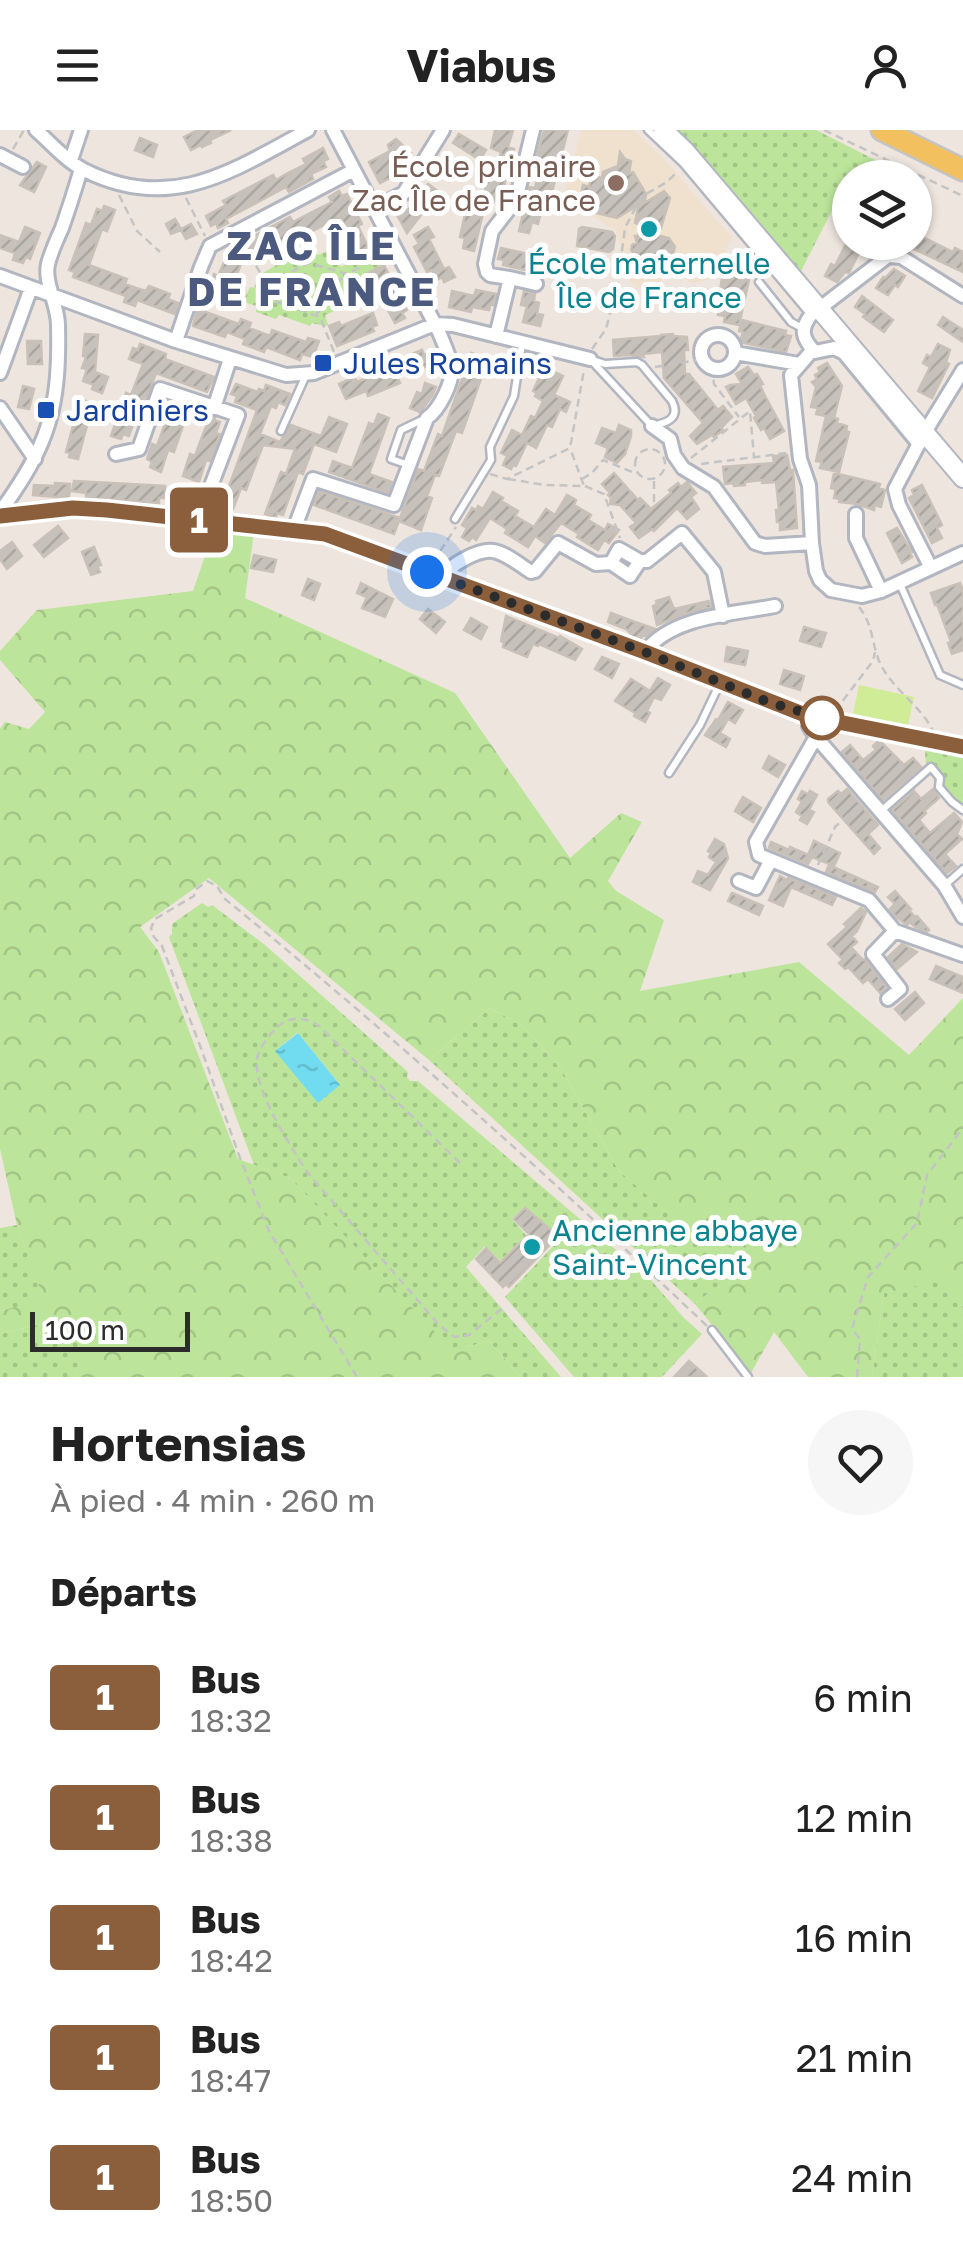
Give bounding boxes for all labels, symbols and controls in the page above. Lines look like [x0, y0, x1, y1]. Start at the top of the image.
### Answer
icon: menu [50, 38, 105, 93]
text: Viabus [406, 38, 557, 92]
icon: person [858, 38, 913, 93]
place label: École primaire Zac Île de France [352, 148, 596, 218]
map controls [832, 160, 932, 260]
button: layers [832, 160, 932, 260]
marker: École primaire Zac Île de France [605, 172, 627, 194]
marker: École maternelle Île de France [638, 218, 660, 240]
district label: ZAC ÎLE DE FRANCE [187, 221, 437, 315]
place label: École maternelle Île de France [528, 245, 771, 315]
place label: Jules Romains [343, 345, 552, 381]
marker: Jules Romains [312, 352, 334, 374]
place label: Jardiniers [66, 392, 209, 428]
marker: Jardiniers [35, 399, 57, 421]
line badge: 1 [166, 488, 232, 552]
text: 1 [190, 499, 208, 541]
your location [402, 547, 452, 597]
unlabelled marker [801, 697, 843, 739]
place label: Ancienne abbaye Saint-Vincent [552, 1212, 798, 1282]
marker: Ancienne abbaye Saint-Vincent [521, 1236, 543, 1258]
scale bar [30, 1307, 190, 1352]
text: 100 m [45, 1313, 125, 1346]
button: heart [808, 1410, 913, 1515]
text: Hortensias [50, 1414, 306, 1472]
text: À pied · 4 min · 260 m [50, 1481, 375, 1519]
text: Départs [50, 1569, 197, 1614]
text: Bus [190, 1656, 261, 1701]
text: 6 min [813, 1675, 913, 1720]
text: 1 [96, 1676, 114, 1718]
text: 18:32 [190, 1701, 272, 1739]
text: Bus [190, 1776, 261, 1821]
text: 12 min [796, 1795, 913, 1840]
text: 1 [96, 1796, 114, 1838]
text: 18:38 [190, 1821, 273, 1859]
text: Bus [190, 1896, 261, 1941]
text: 16 min [795, 1915, 913, 1960]
text: 1 [96, 1916, 114, 1958]
text: 18:42 [190, 1941, 273, 1979]
text: Bus [190, 2016, 261, 2061]
text: 21 min [796, 2035, 913, 2080]
text: 1 [96, 2036, 114, 2078]
text: 18:47 [190, 2061, 271, 2099]
text: Bus [190, 2136, 261, 2181]
text: 24 min [791, 2155, 913, 2200]
text: 1 [96, 2156, 114, 2198]
text: 18:50 [190, 2181, 273, 2219]

